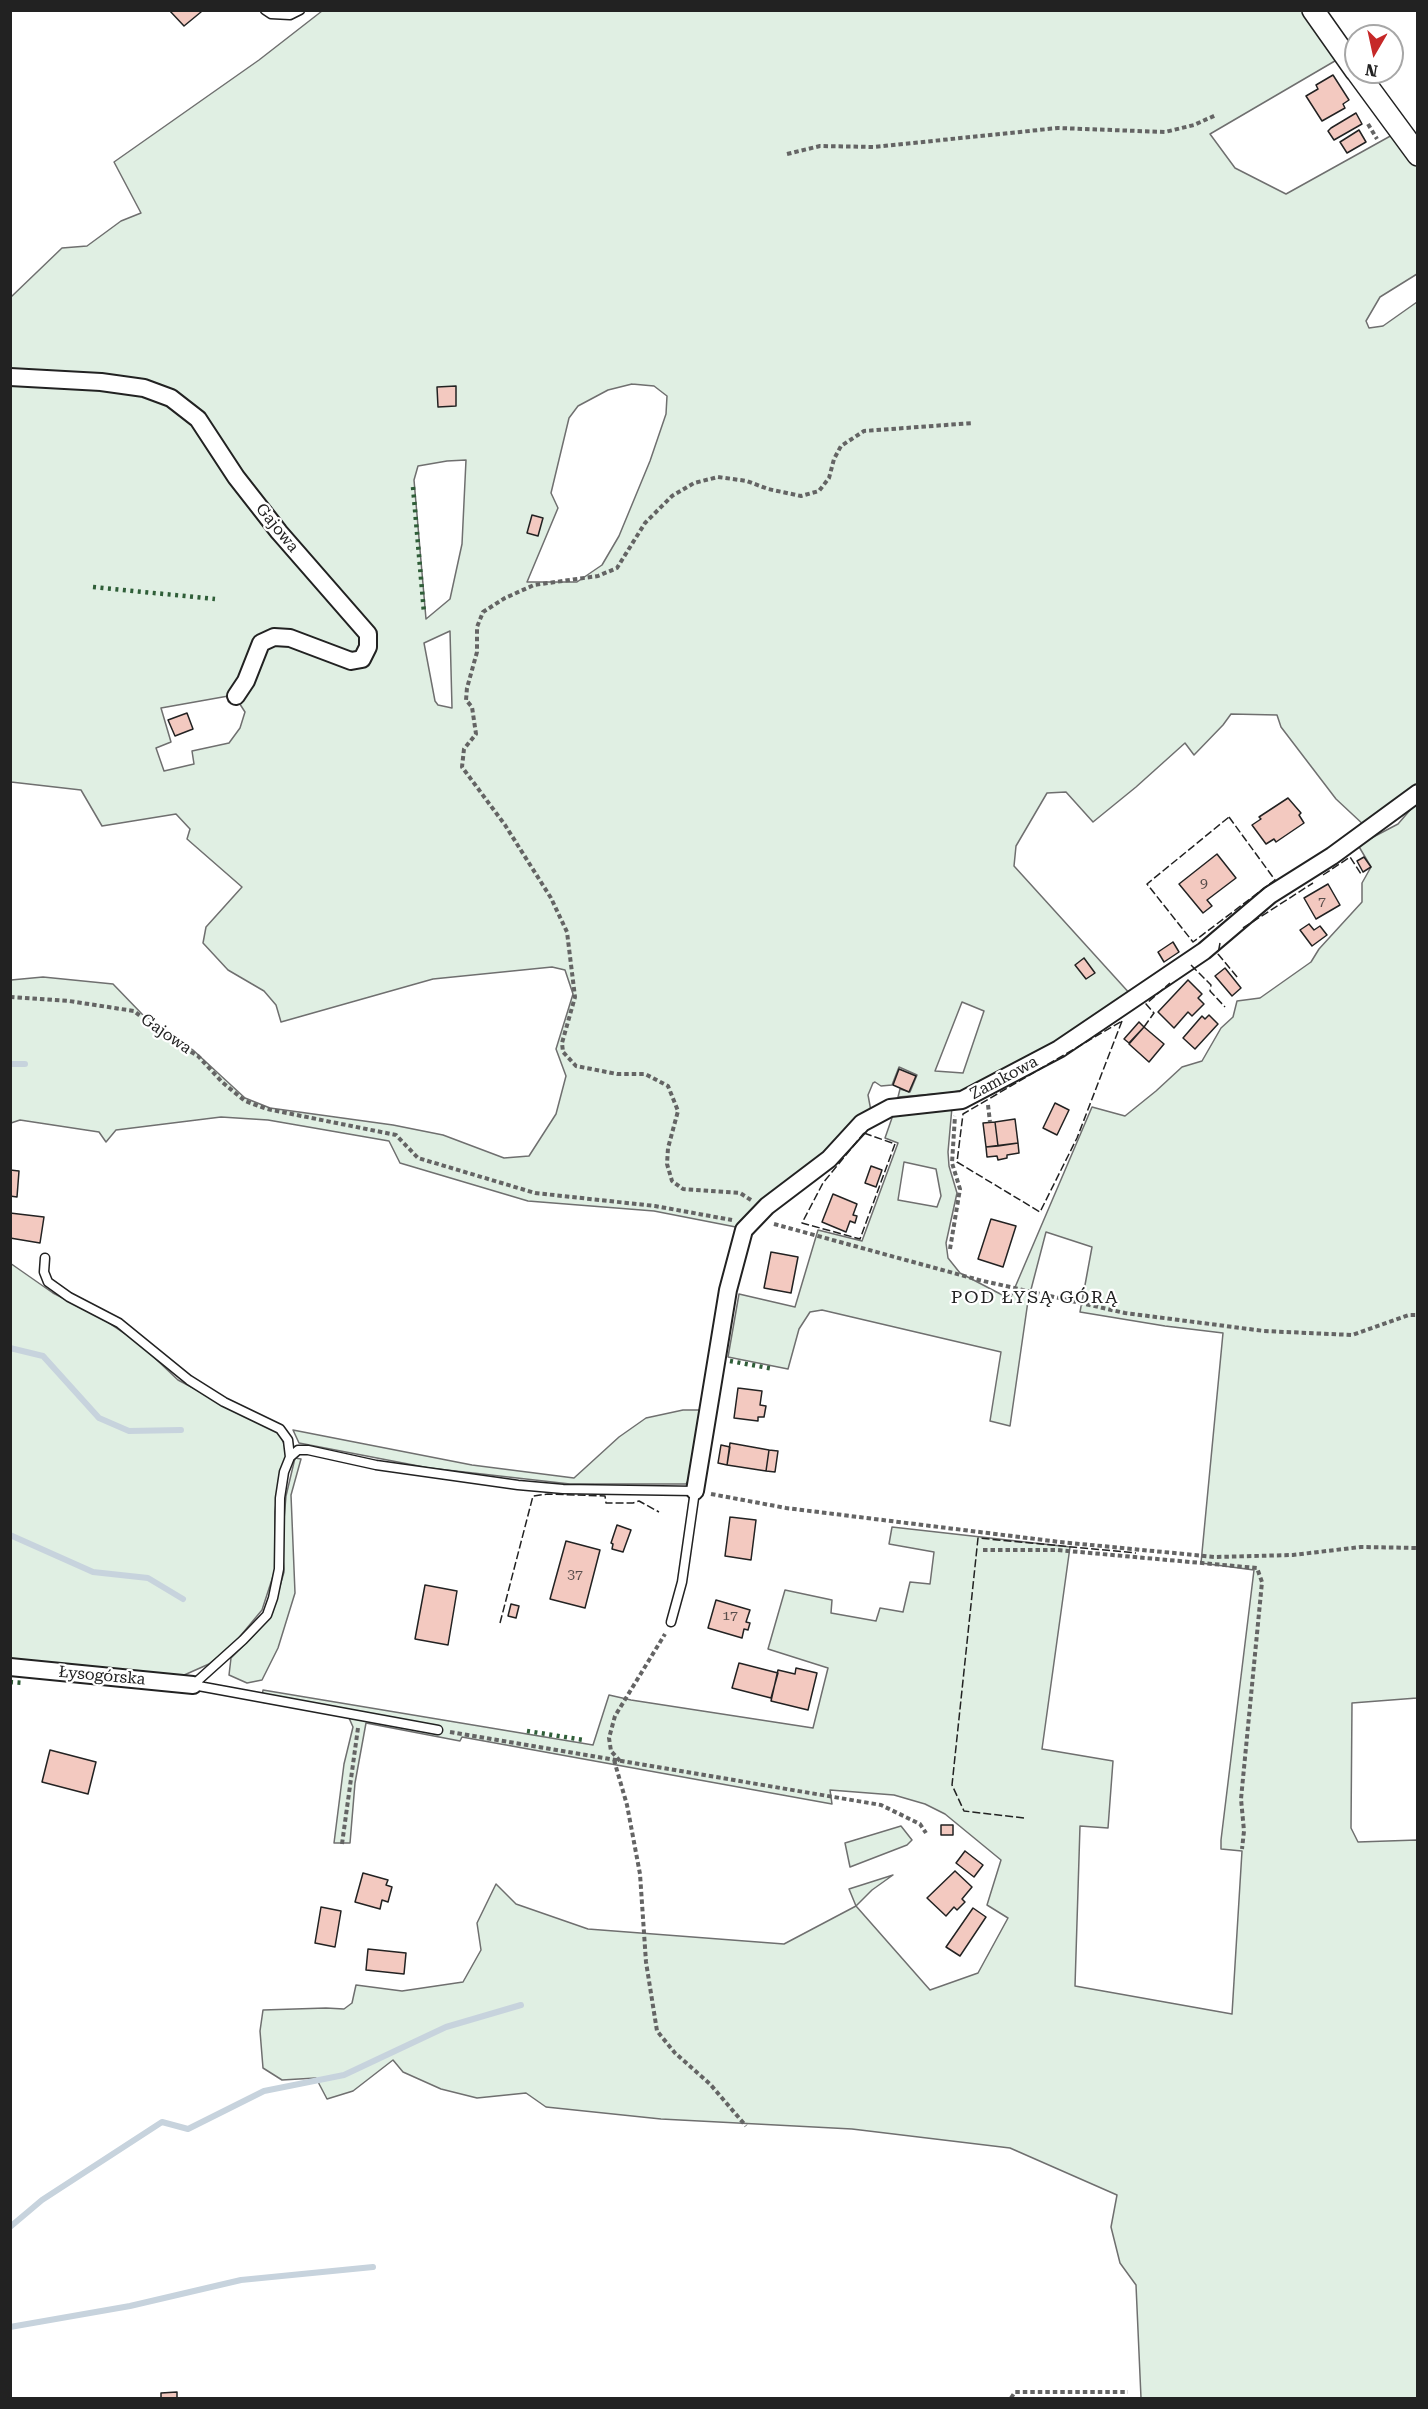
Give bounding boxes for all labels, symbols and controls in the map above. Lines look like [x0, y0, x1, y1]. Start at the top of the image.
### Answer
north arrow [1344, 24, 1404, 84]
text: N [1364, 60, 1379, 81]
street label: Gajowa [252, 500, 302, 556]
house number: 9 [1200, 876, 1208, 892]
house number: 7 [1318, 894, 1326, 910]
street label: Gajowa [137, 1010, 195, 1058]
street label: Zamkowa [967, 1052, 1041, 1104]
district label: POD ŁYSĄ GÓRĄ [951, 1287, 1119, 1309]
house number: 37 [567, 1567, 583, 1583]
house number: 17 [722, 1608, 738, 1624]
street label: Łysogórska [58, 1663, 146, 1689]

